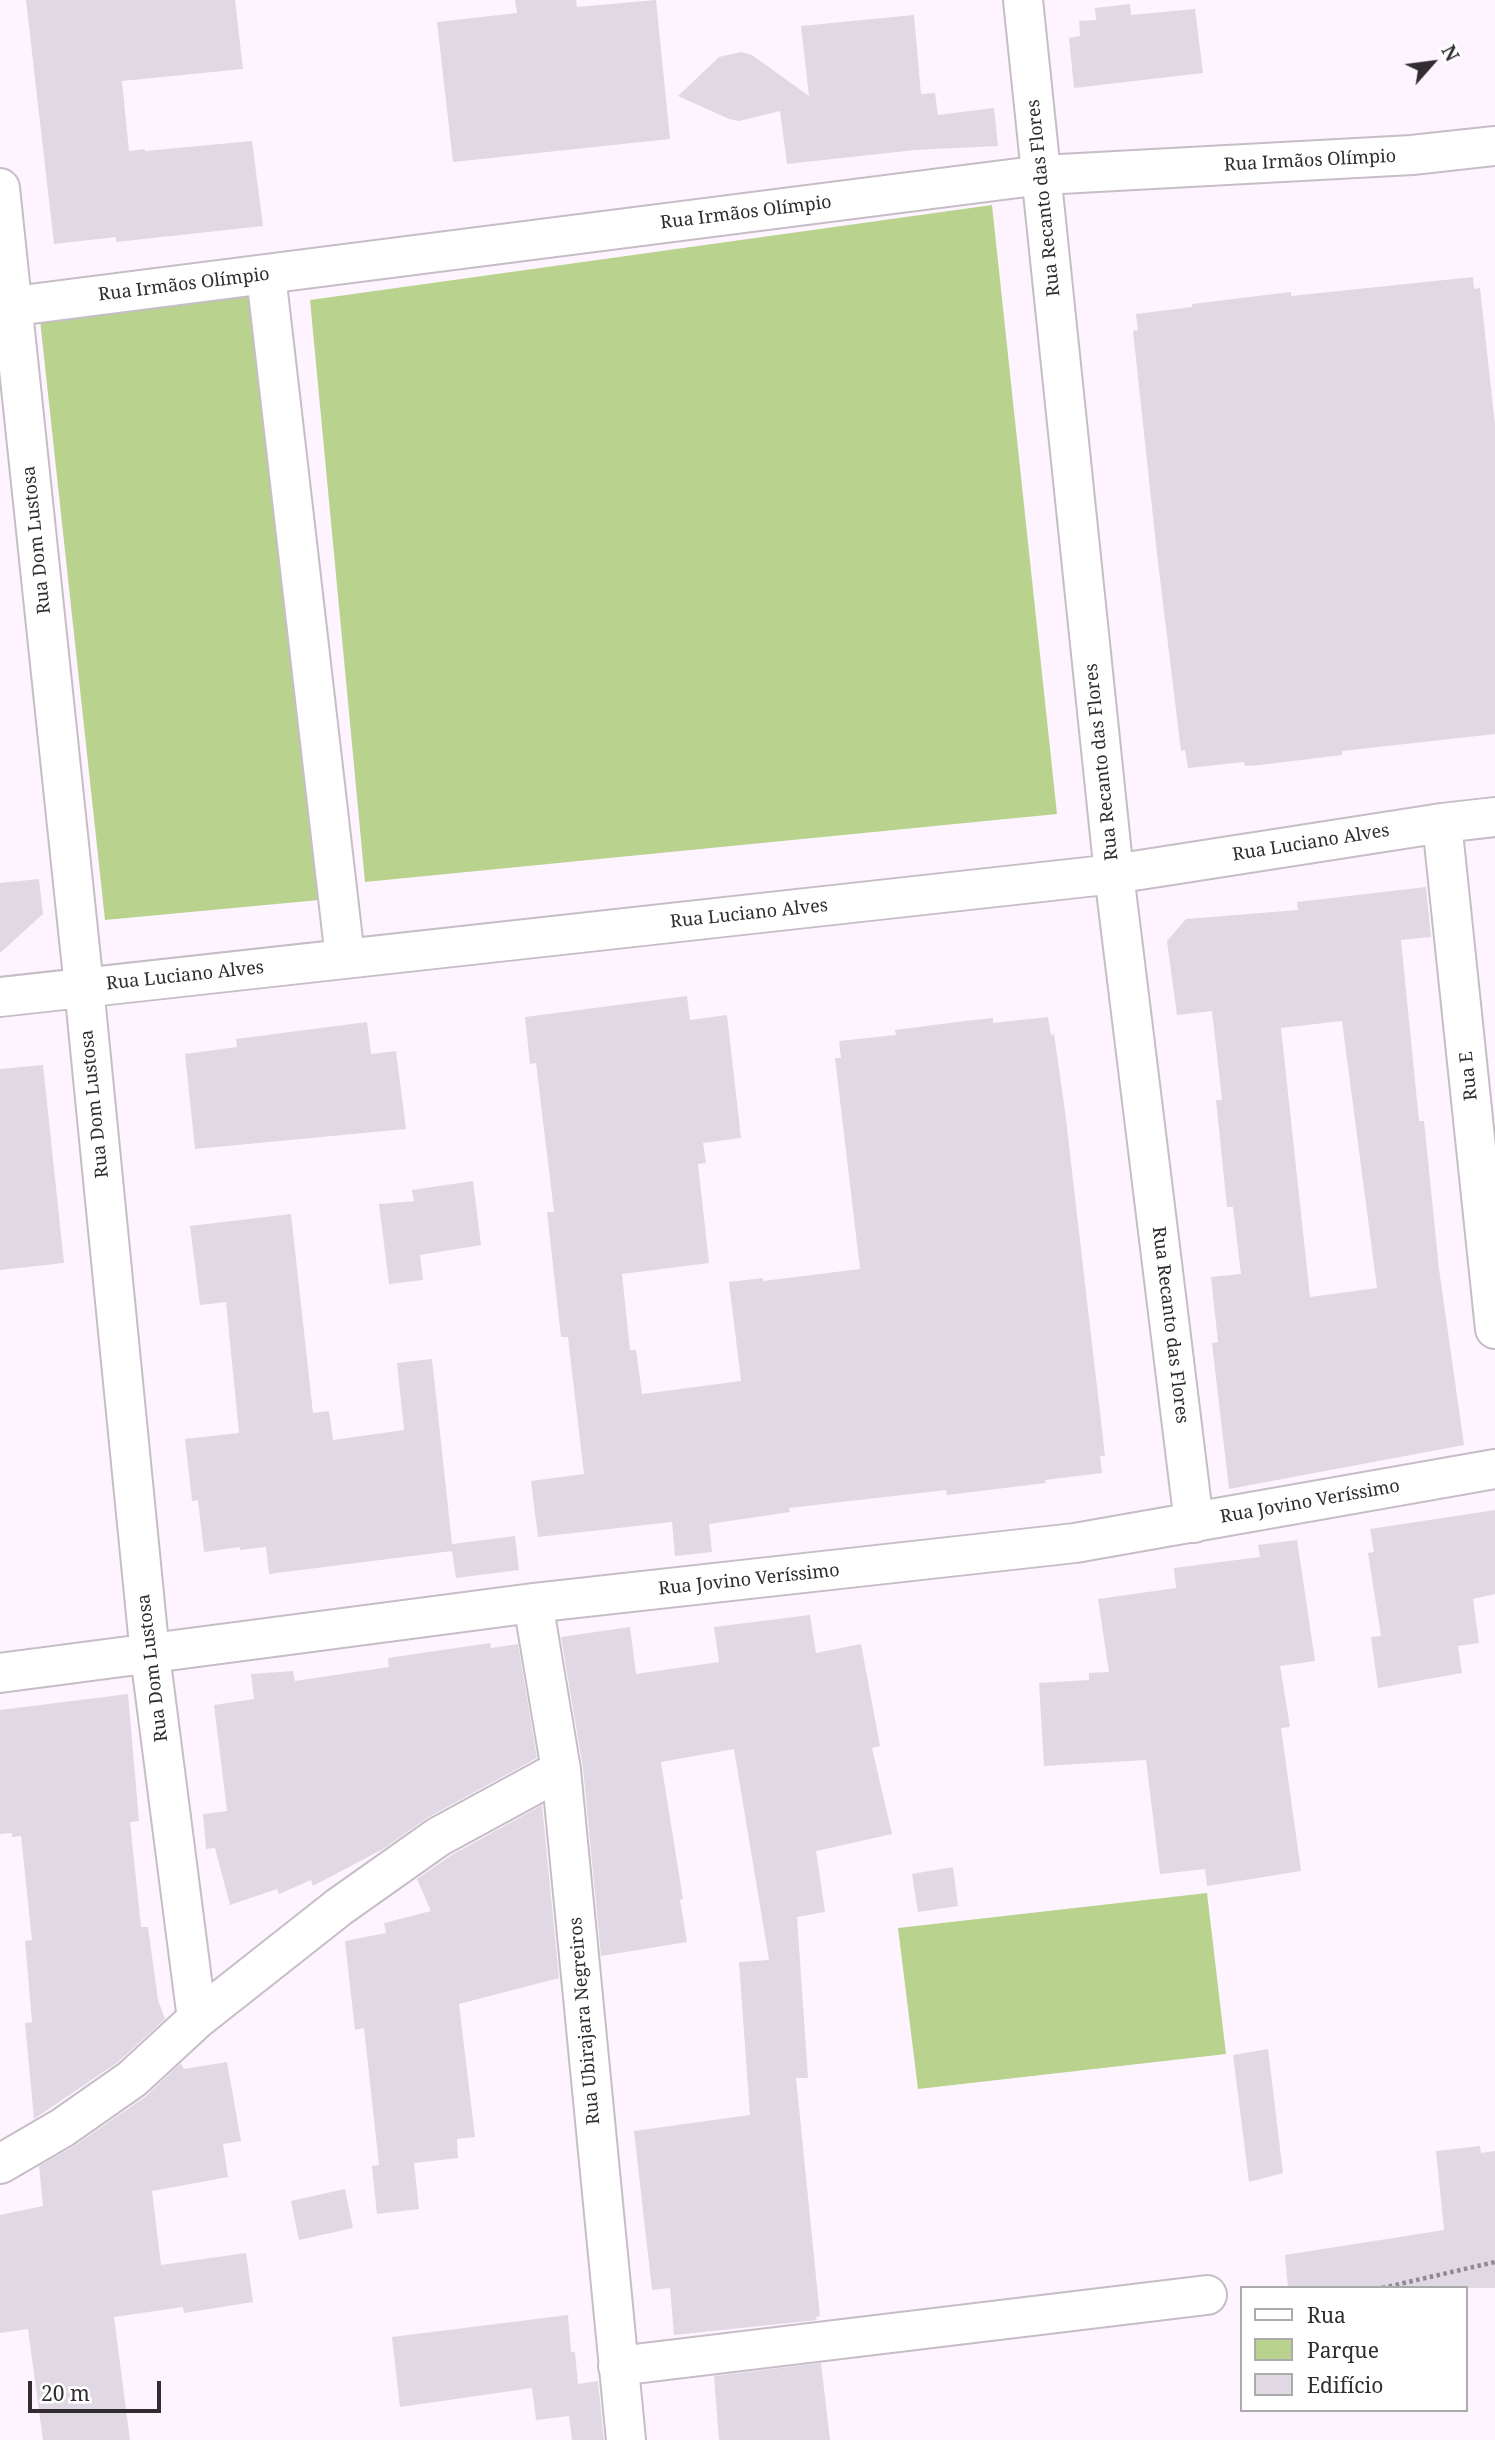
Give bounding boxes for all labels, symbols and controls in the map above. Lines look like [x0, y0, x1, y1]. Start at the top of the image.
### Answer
north arrow [1397, 28, 1467, 98]
text: N [1436, 40, 1466, 66]
street label: Rua Recanto das Flores [1023, 98, 1065, 298]
street label: Rua Irmãos Olímpio [1223, 146, 1397, 176]
street label: Rua Irmãos Olímpio [659, 192, 833, 234]
street label: Rua Irmãos Olímpio [97, 264, 271, 306]
street label: Rua Dom Lustosa [18, 465, 56, 615]
street label: Rua Recanto das Flores [1081, 662, 1123, 862]
street label: Rua Luciano Alves [1231, 820, 1391, 866]
street label: Rua Luciano Alves [669, 895, 829, 933]
street label: Rua Luciano Alves [105, 957, 265, 995]
street label: Rua Dom Lustosa [76, 1029, 114, 1179]
street label: Rua E [1456, 1050, 1482, 1102]
street label: Rua Recanto das Flores [1147, 1225, 1193, 1425]
street label: Rua Jovino Veríssimo [1218, 1476, 1402, 1528]
street label: Rua Jovino Veríssimo [657, 1560, 841, 1600]
street label: Rua Dom Lustosa [133, 1593, 173, 1743]
street label: Rua Ubirajara Negreiros [565, 1916, 605, 2126]
legend [1240, 2286, 1467, 2412]
text: Rua [1307, 2301, 1346, 2329]
text: Parque [1307, 2336, 1379, 2364]
scale bar [32, 2366, 164, 2410]
text: Edifício [1307, 2371, 1383, 2399]
text: 20 m [41, 2379, 90, 2407]

